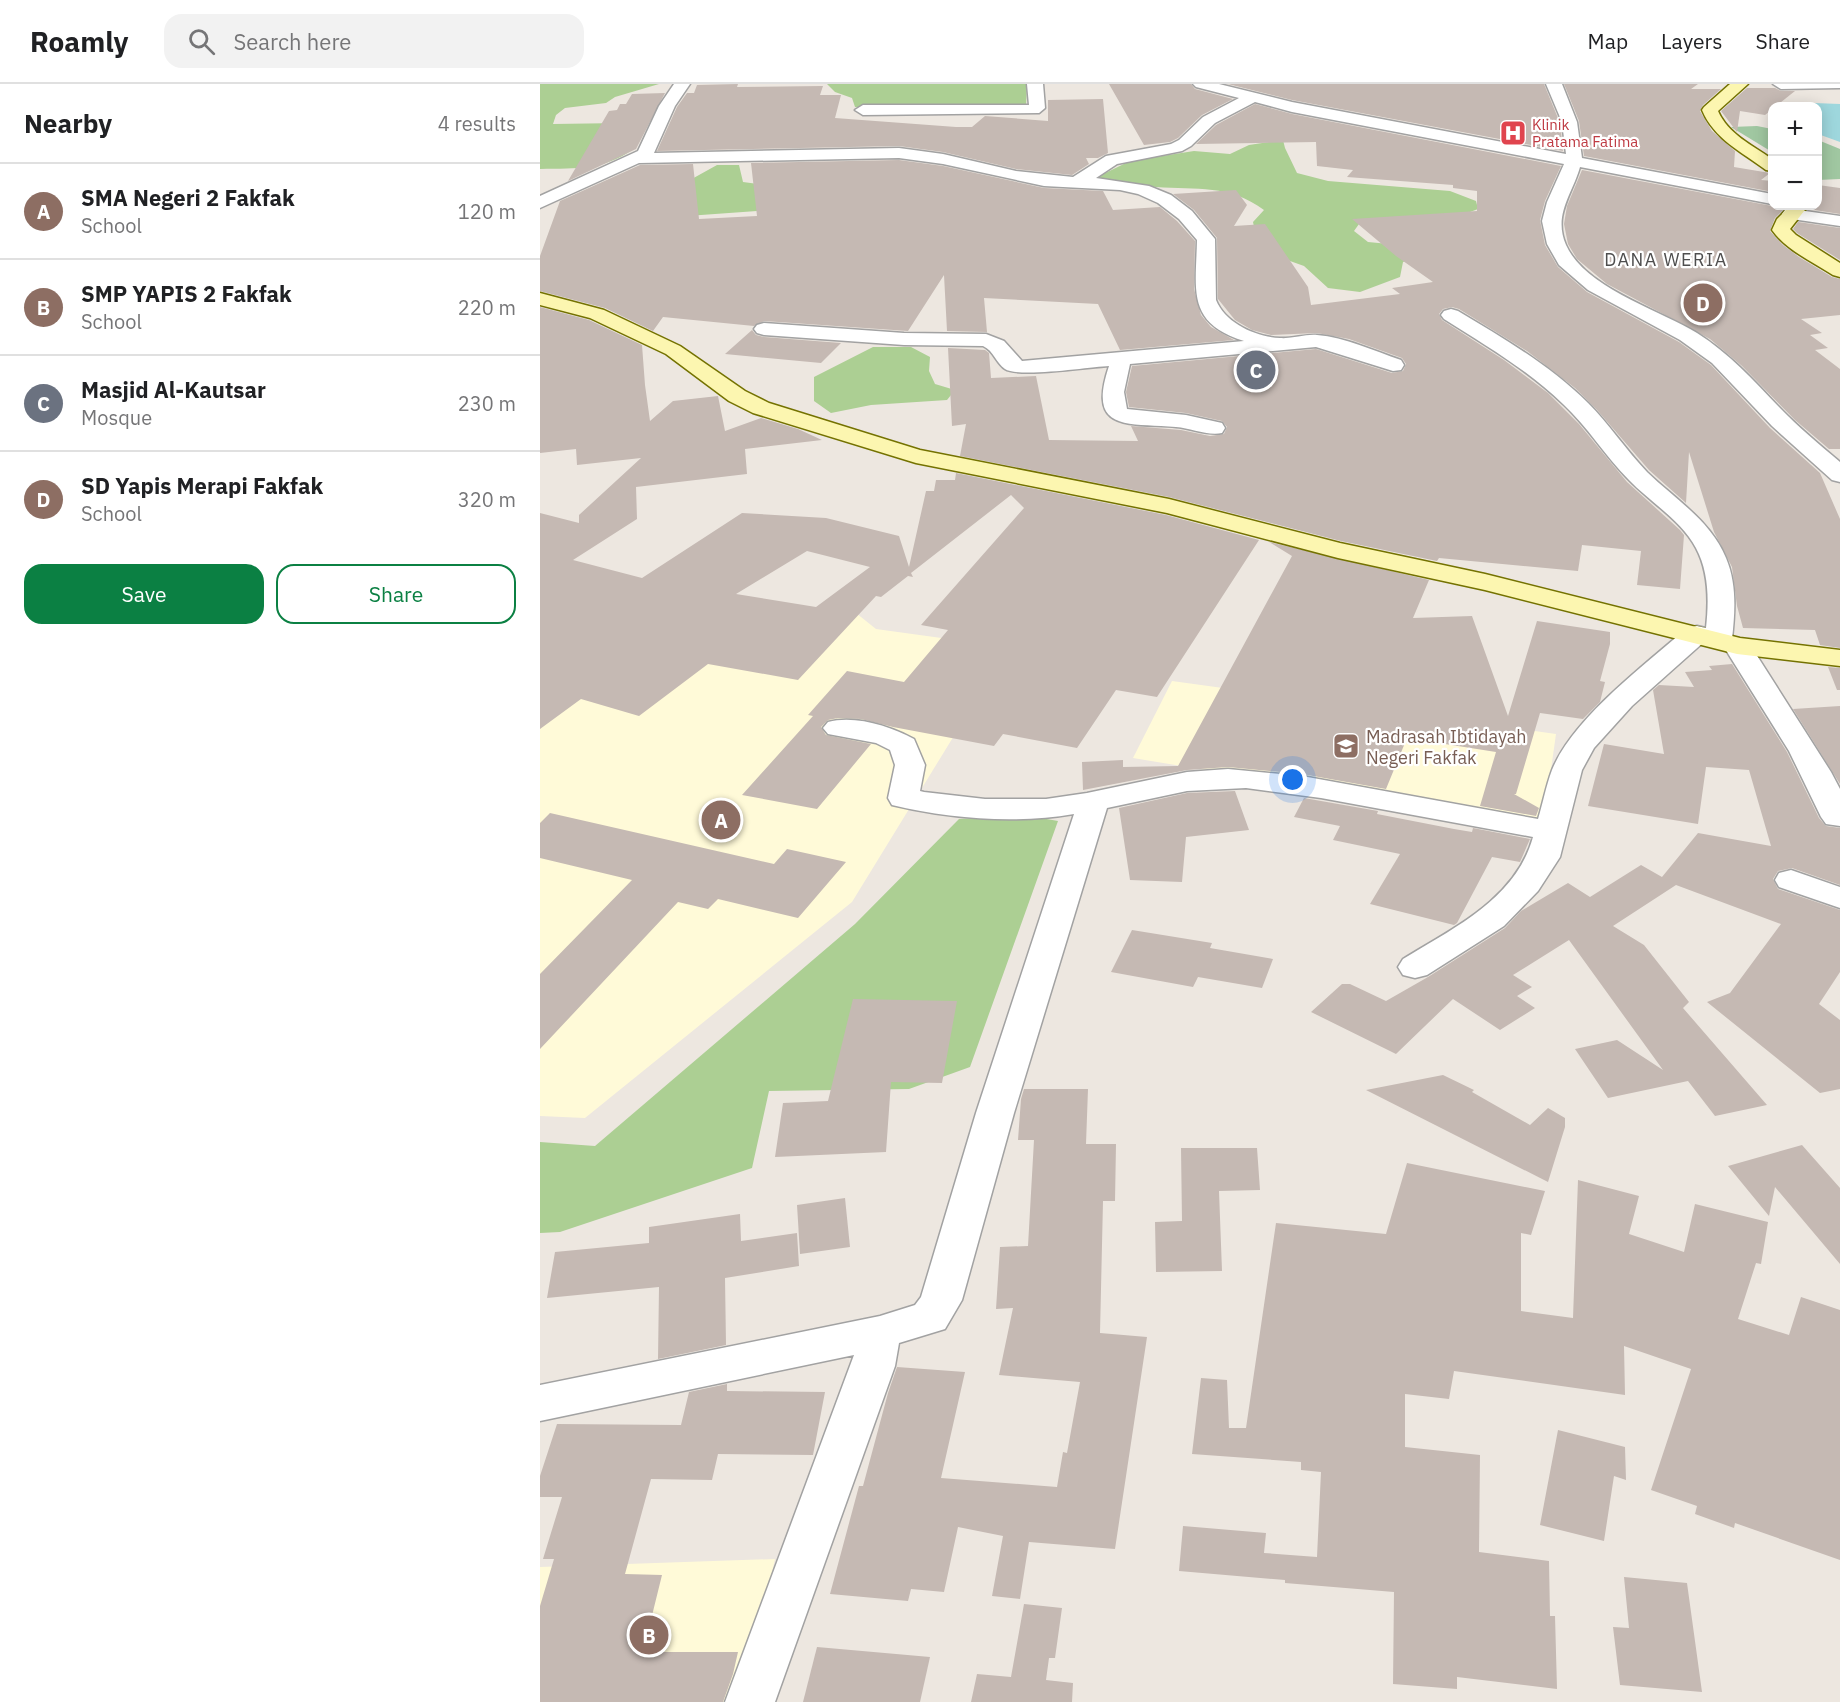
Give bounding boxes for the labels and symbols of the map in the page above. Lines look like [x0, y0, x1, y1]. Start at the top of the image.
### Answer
place label: Klinik Pratama Fatima [1532, 115, 1638, 151]
hospital icon: Klinik Pratama Fatima [1498, 118, 1528, 148]
district label: DANA WERIA [1604, 248, 1728, 271]
pin: D [1684, 280, 1722, 326]
pin: C [1236, 348, 1276, 392]
place label: Madrasah Ibtidayah Negeri Fakfak [1366, 725, 1527, 769]
school or university icon: Madrasah Ibtidayah Negeri Fakfak [1331, 731, 1361, 761]
your location [1278, 765, 1307, 794]
pin: A [702, 798, 741, 842]
pin: B [630, 1612, 668, 1658]

